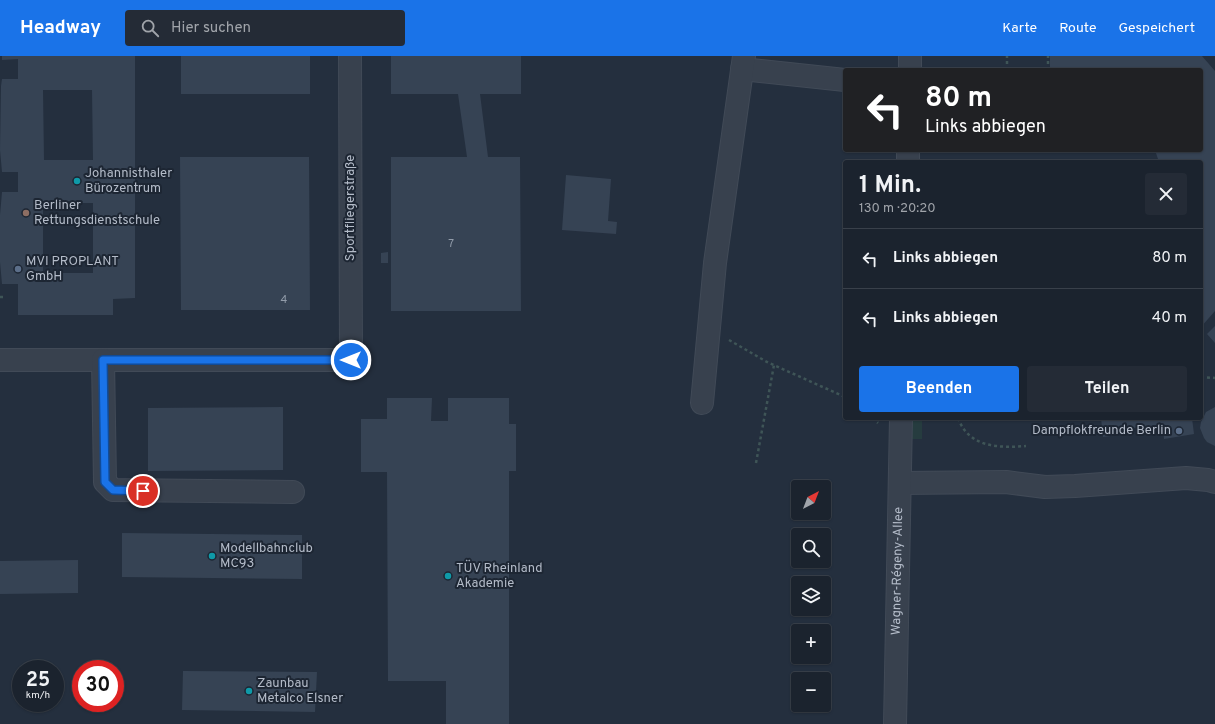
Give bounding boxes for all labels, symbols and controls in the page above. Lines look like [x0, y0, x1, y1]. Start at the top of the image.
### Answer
search box [125, 10, 405, 46]
text: Headway [20, 16, 101, 40]
icon: search [139, 17, 161, 39]
text: Hier suchen [171, 19, 251, 38]
text: Karte [1002, 20, 1037, 37]
text: Route [1059, 20, 1096, 37]
text: Gespeichert [1118, 20, 1195, 37]
text: 80 m [925, 81, 992, 117]
icon: left [859, 84, 911, 136]
text: Links abbiegen [925, 116, 1046, 139]
street label: Sportfliegerstraße [343, 155, 359, 261]
place label: Johannisthaler Bürozentrum [85, 166, 172, 197]
text: 1 Min. [859, 171, 921, 201]
button: close [1145, 173, 1187, 215]
marker: Johannisthaler Bürozentrum [72, 176, 82, 186]
place label: Berliner Rettungsdienstschule [34, 198, 160, 229]
text: 130 m · 20:20 [859, 201, 936, 217]
marker: Berliner Rettungsdienstschule [21, 208, 31, 218]
house number: 7 [448, 237, 454, 251]
icon: left [859, 248, 881, 270]
text: Links abbiegen [893, 249, 998, 268]
text: 80 m [1152, 249, 1187, 268]
place label: MVI PROPLANT GmbH [26, 254, 119, 285]
marker: MVI PROPLANT GmbH [13, 264, 23, 274]
house number: 4 [281, 293, 288, 307]
icon: left [859, 308, 881, 330]
text: Links abbiegen [893, 309, 998, 328]
text: 40 m [1152, 309, 1187, 328]
position arrow [330, 339, 372, 381]
button: Beenden [859, 366, 1019, 412]
button: Teilen [1027, 366, 1187, 412]
place label: Dampflokfreunde Berlin [1032, 423, 1171, 439]
marker: Dampflokfreunde Berlin [1174, 426, 1184, 436]
pin [126, 474, 160, 508]
icon: arrive [132, 480, 154, 502]
north arrow [791, 480, 831, 520]
map controls [791, 480, 831, 712]
street label: Wagner-Régeny-Allee [889, 507, 907, 635]
button: search [791, 528, 831, 568]
place label: Modellbahnclub MC93 [220, 541, 313, 572]
marker: Modellbahnclub MC93 [207, 551, 217, 561]
place label: TÜV Rheinland Akademie [456, 559, 543, 592]
marker: TÜV Rheinland Akademie [443, 571, 453, 581]
button: layers [791, 576, 831, 616]
button: + [791, 624, 831, 664]
speed limit sign: 30 [72, 660, 124, 712]
text: 25 [26, 668, 50, 694]
button: − [791, 672, 831, 712]
place label: Zaunbau Metalco Elsner [257, 676, 343, 707]
marker: Zaunbau Metalco Elsner [244, 686, 254, 696]
text: km/h [26, 689, 50, 702]

